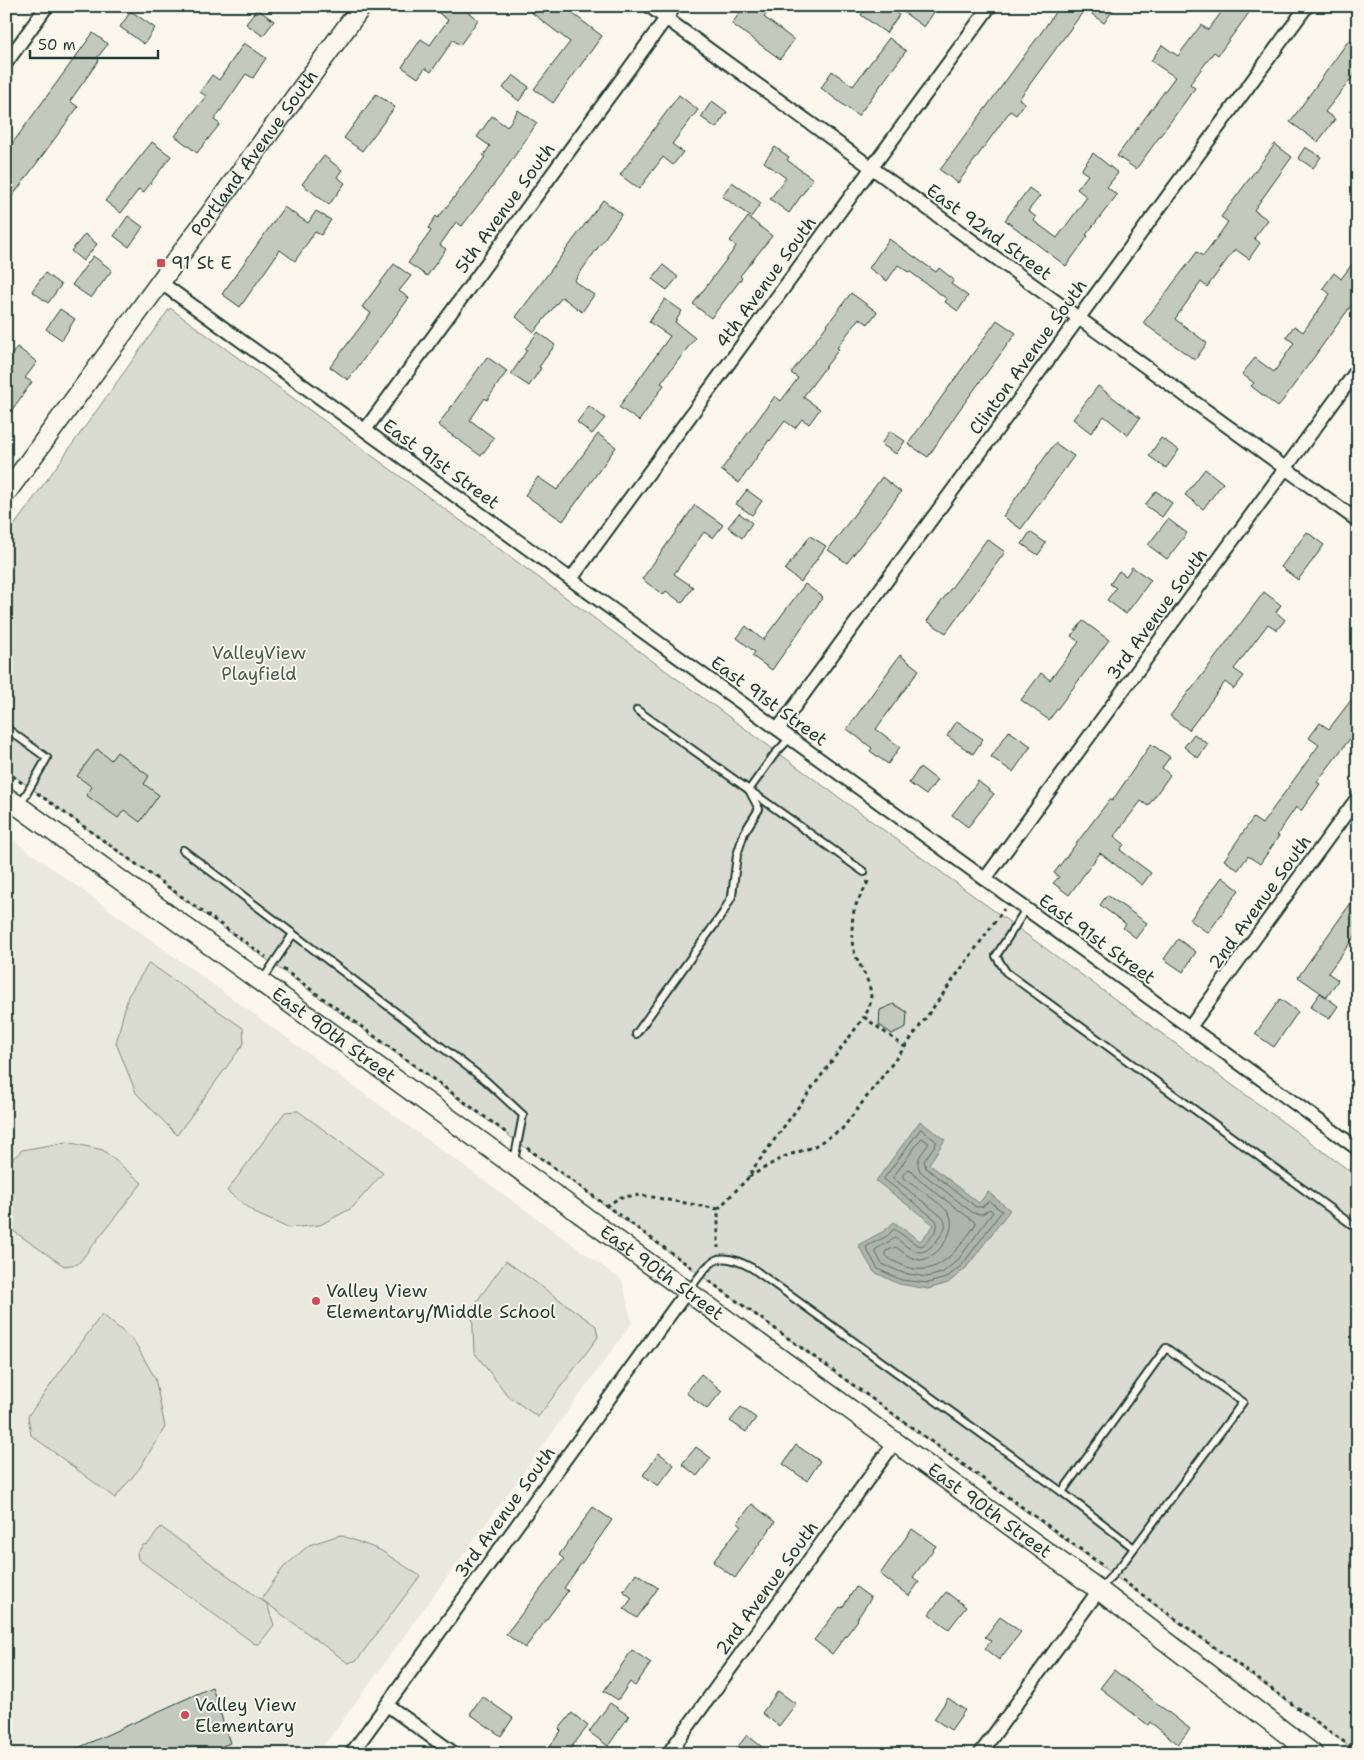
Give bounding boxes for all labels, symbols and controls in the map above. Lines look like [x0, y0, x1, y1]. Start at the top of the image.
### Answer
scale bar [30, 28, 158, 60]
text: 50 m [38, 35, 76, 55]
street label: Portland Avenue South [186, 65, 323, 241]
street label: 5th Avenue South [450, 138, 560, 278]
street label: East 92nd Street [921, 178, 1057, 286]
street label: 4th Avenue South [710, 211, 822, 353]
place label: 91 St E [171, 251, 232, 275]
marker: 91 St E [155, 257, 167, 269]
street label: Clinton Avenue South [963, 274, 1093, 440]
street label: East 91st Street [378, 413, 504, 515]
street label: 3rd Avenue South [1101, 544, 1213, 684]
park label: ValleyView Playfield [212, 641, 306, 686]
street label: East 91st Street [706, 650, 832, 752]
street label: 2nd Avenue South [1203, 830, 1317, 974]
street label: East 91st Street [1034, 888, 1160, 990]
street label: East 90th Street [267, 982, 401, 1088]
street label: East 90th Street [595, 1220, 728, 1326]
place label: Valley View Elementary/Middle School [326, 1279, 556, 1324]
marker: Valley View Elementary/Middle School [310, 1295, 322, 1307]
street label: 3rd Avenue South [449, 1442, 561, 1582]
street label: East 90th Street [923, 1457, 1056, 1564]
street label: 2nd Avenue South [710, 1516, 824, 1660]
place label: Valley View Elementary [195, 1693, 297, 1738]
marker: Valley View Elementary [179, 1709, 191, 1721]

